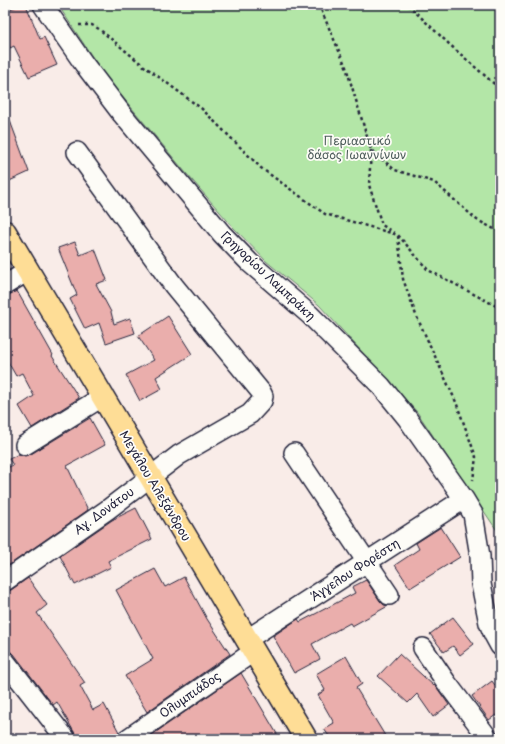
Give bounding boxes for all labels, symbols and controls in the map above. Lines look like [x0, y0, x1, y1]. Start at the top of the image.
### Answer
park label: Περιαστικό δάσος Ιωαννίνων [307, 131, 407, 163]
street label: Γρηγορίου Λαμπράκη [217, 226, 320, 324]
street label: Μεγάλου Αλεξάνδρου [116, 427, 196, 544]
street label: Αγ. Δονάτου [69, 482, 137, 538]
street label: Άγγελου Φορέστη [306, 534, 403, 605]
street label: Ολυμπιάδος [155, 667, 224, 722]

